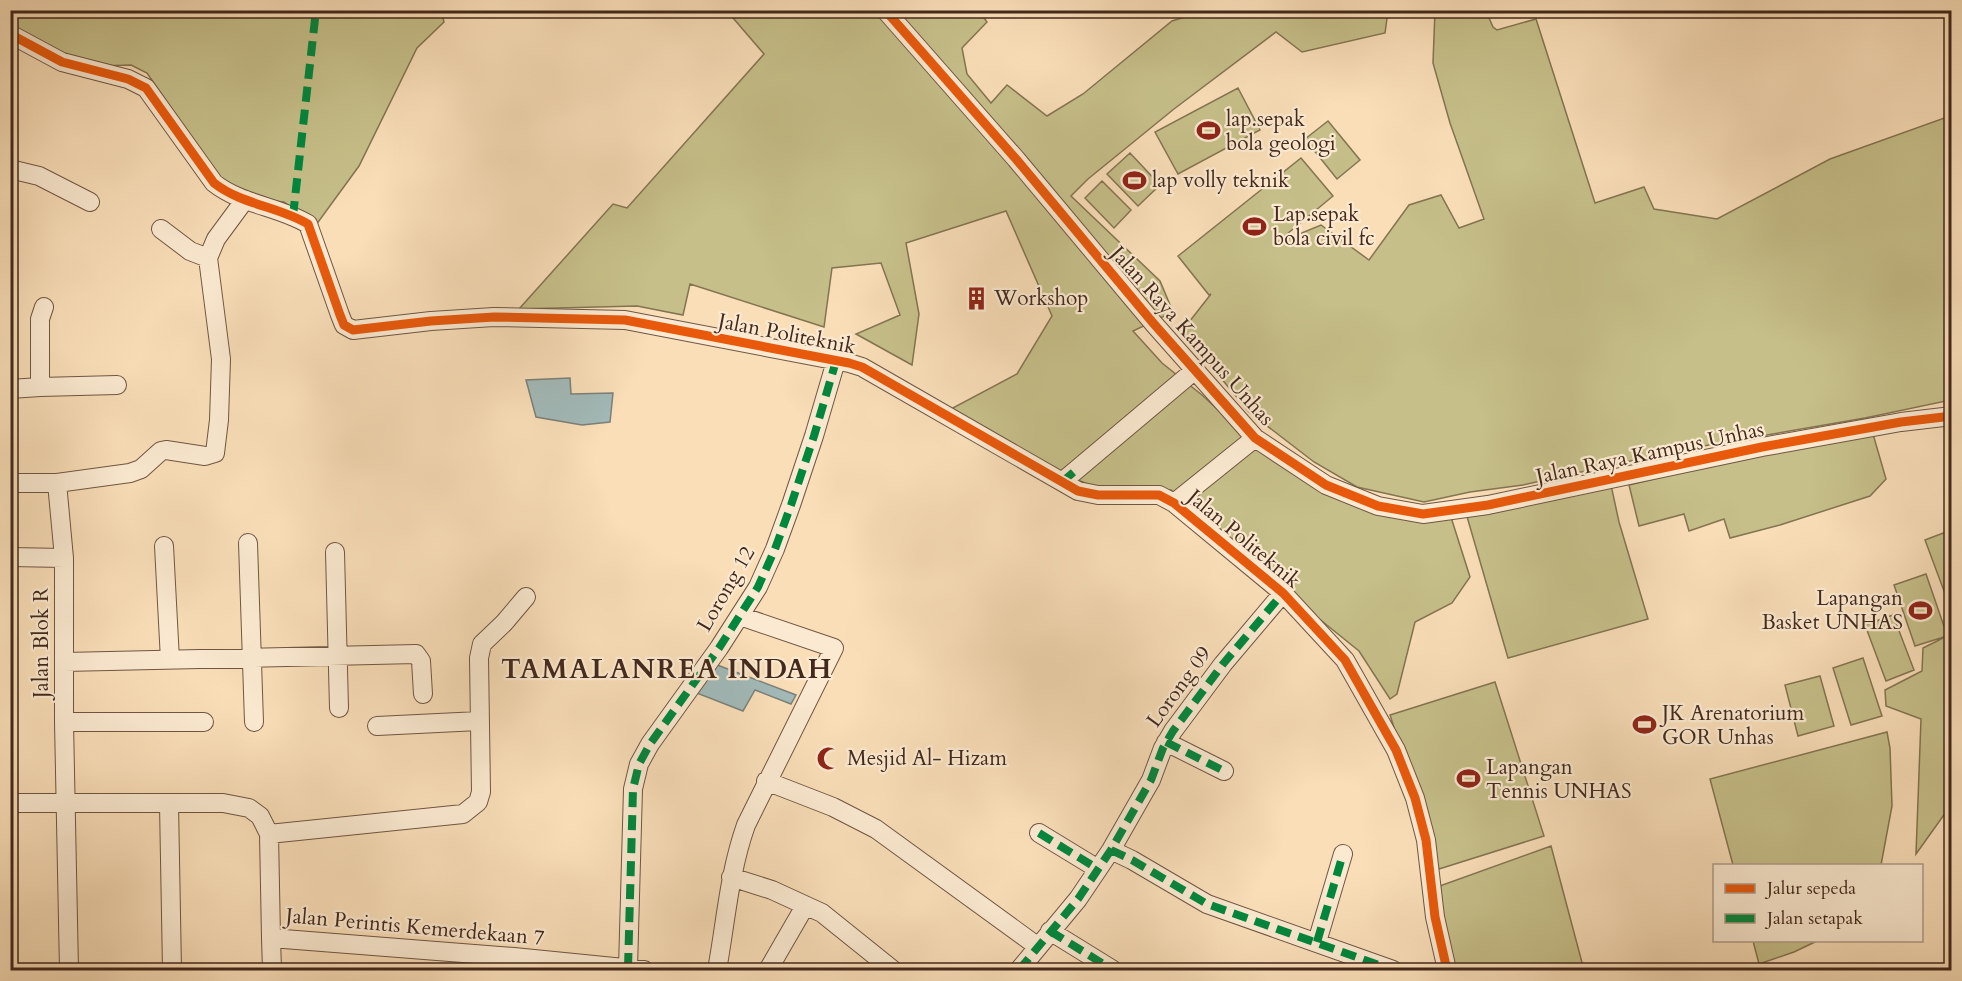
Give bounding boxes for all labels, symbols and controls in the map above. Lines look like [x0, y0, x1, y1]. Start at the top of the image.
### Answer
place label: lap.sepak bola geologi [1226, 105, 1336, 158]
sports icon: lap.sepak bola geologi [1195, 118, 1221, 144]
place label: lap volly teknik [1152, 166, 1290, 195]
sports icon: lap volly teknik [1121, 167, 1147, 193]
place label: Lap.sepak bola civil fc [1273, 200, 1375, 253]
sports icon: Lap.sepak bola civil fc [1242, 213, 1268, 239]
street label: Jalan Raya Kampus Unhas [1102, 238, 1280, 432]
place label: Workshop [993, 284, 1089, 313]
building icon: Workshop [963, 285, 989, 311]
street label: Jalan Politeknik [713, 306, 859, 362]
street label: Jalan Raya Kampus Unhas [1531, 415, 1767, 492]
street label: Jalan Politeknik [1179, 481, 1307, 595]
street label: Lorong 12 [690, 541, 762, 637]
place label: Lapangan Basket UNHAS [1762, 584, 1903, 637]
street label: Jalan Blok R [27, 587, 56, 701]
sports icon: Lapangan Basket UNHAS [1908, 597, 1934, 623]
street label: Lorong 09 [1140, 640, 1218, 734]
district label: TAMALANREA INDAH [501, 651, 833, 688]
place label: JK Arenatorium GOR Unhas [1659, 699, 1805, 752]
sports icon: JK Arenatorium GOR Unhas [1631, 712, 1657, 738]
place label: Mesjid Al- Hizam [847, 744, 1007, 773]
mosque icon: Mesjid Al- Hizam [816, 745, 842, 771]
place label: Lapangan Tennis UNHAS [1486, 753, 1631, 806]
sports icon: Lapangan Tennis UNHAS [1455, 766, 1481, 792]
legend [1713, 864, 1923, 942]
text: Jalur sepeda [1764, 876, 1856, 901]
street label: Jalan Perintis Kemerdekaan 7 [282, 901, 546, 953]
text: Jalan setapak [1764, 906, 1863, 931]

